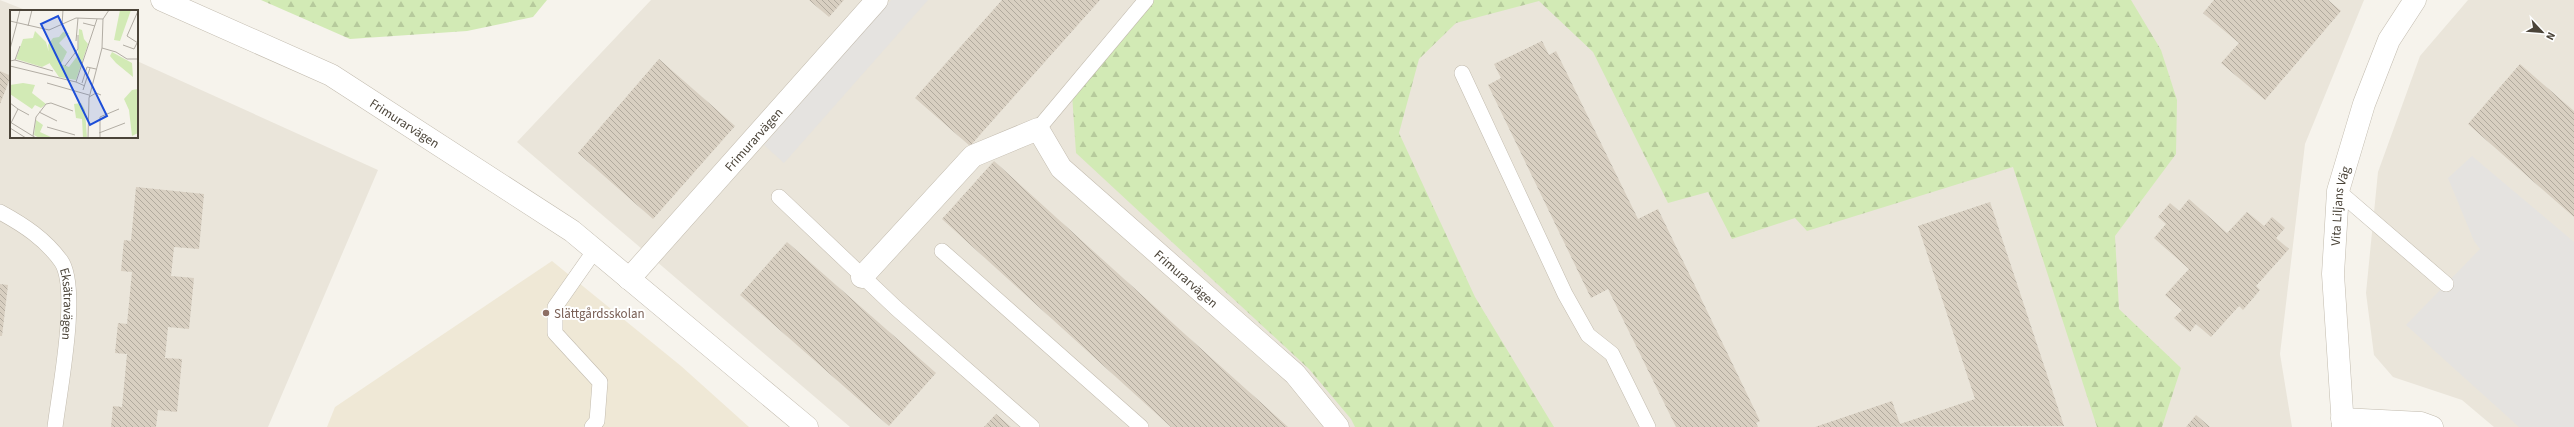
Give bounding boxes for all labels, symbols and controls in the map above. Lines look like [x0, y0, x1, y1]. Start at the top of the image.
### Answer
inset map [10, 10, 138, 138]
north arrow [2522, 12, 2562, 52]
text: N [2542, 30, 2559, 43]
street label: Frimurarvägen [366, 95, 443, 153]
street label: Frimurarvägen [721, 104, 787, 176]
street label: Vita Liljans Väg [2327, 164, 2355, 246]
street label: Frimurarvägen [1150, 246, 1222, 312]
street label: Eksätravägen [55, 266, 77, 341]
place label: Slättgårdsskolan [554, 305, 645, 323]
marker: Slättgårdsskolan [541, 308, 551, 318]

